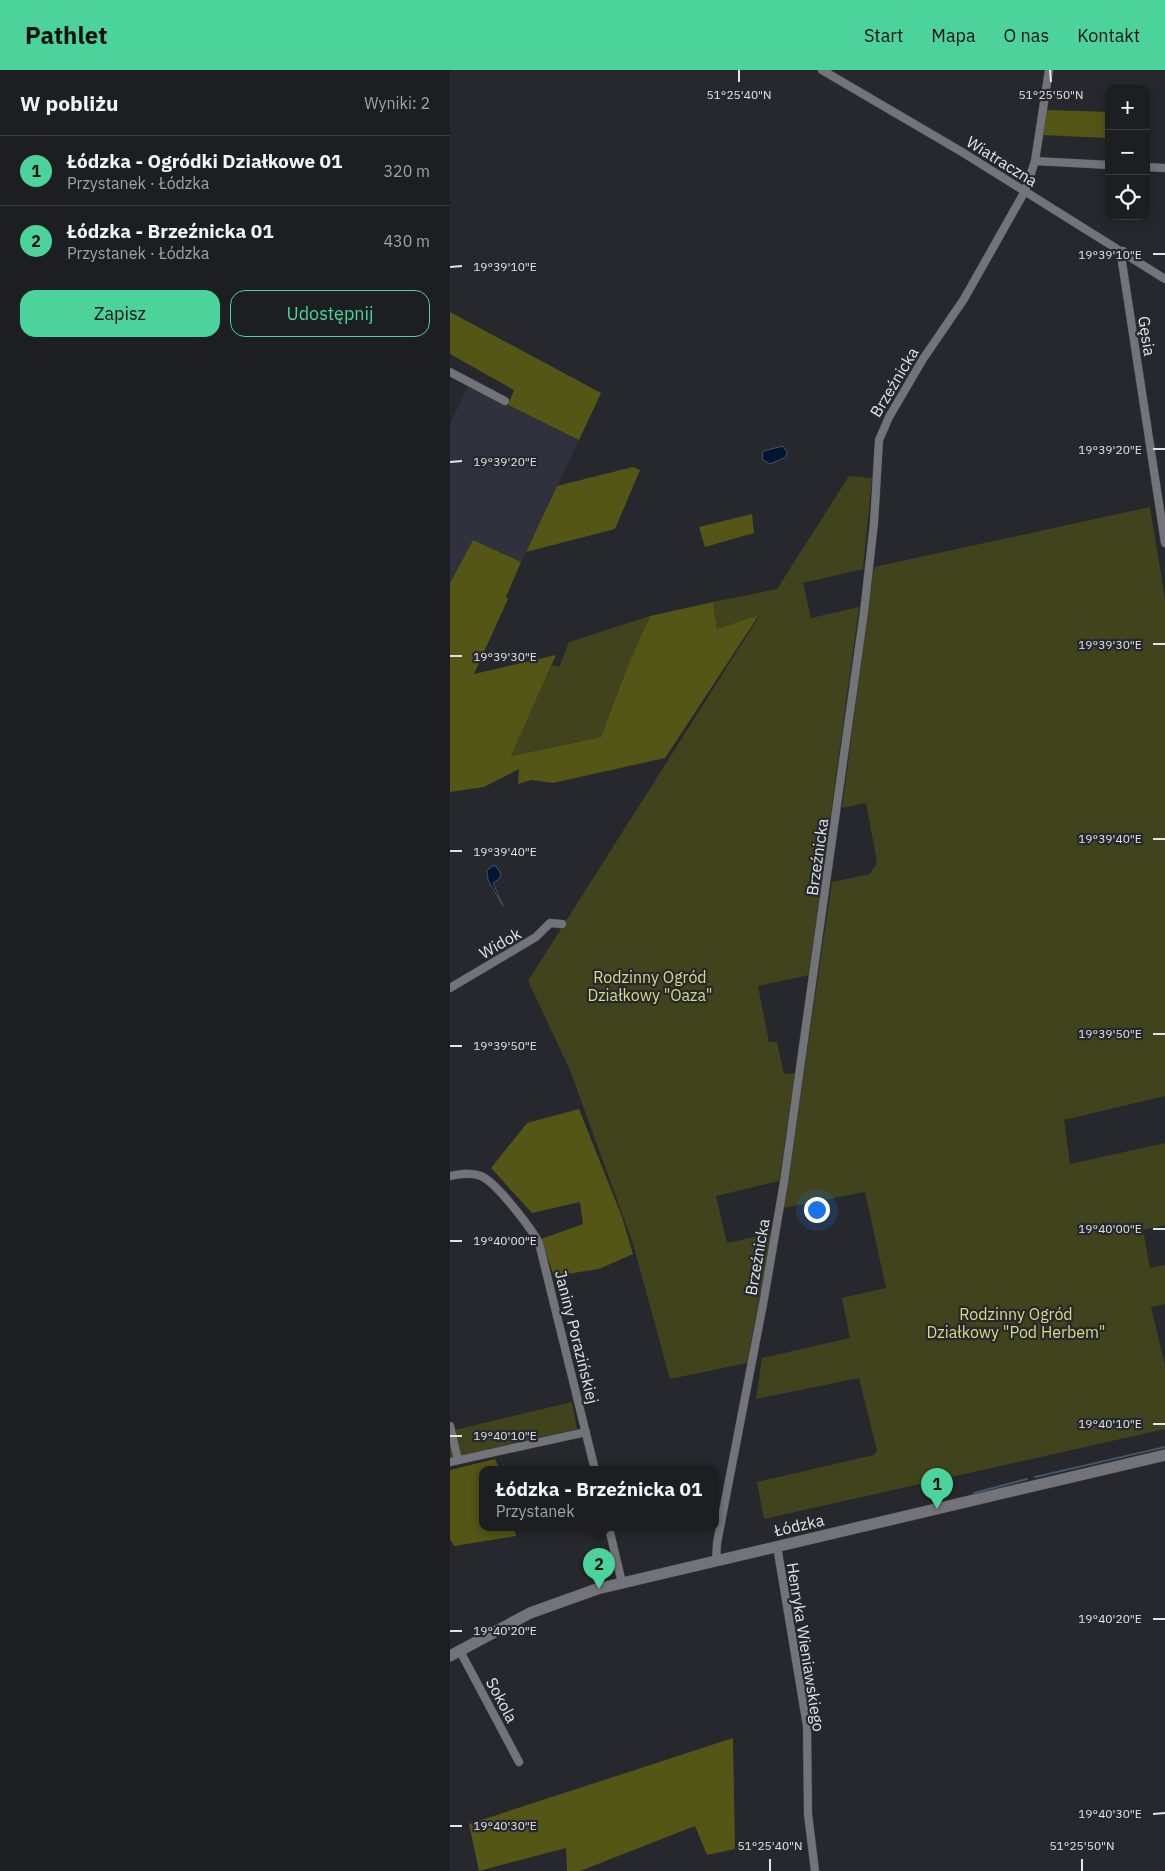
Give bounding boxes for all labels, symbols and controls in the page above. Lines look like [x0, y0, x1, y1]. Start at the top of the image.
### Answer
text: Pathlet [25, 19, 107, 51]
text: Start [864, 24, 903, 47]
text: Mapa [931, 24, 976, 47]
text: O nas [1004, 24, 1049, 47]
text: Kontakt [1077, 24, 1140, 47]
map controls [1105, 85, 1150, 220]
button: + [1105, 85, 1150, 130]
text: 51°25'40"N [706, 87, 772, 102]
text: 51°25'50"N [1018, 87, 1084, 102]
text: W pobliżu [20, 89, 119, 117]
text: Wyniki: 2 [364, 93, 430, 113]
button: − [1105, 130, 1150, 175]
street label: Wiatraczna [963, 131, 1042, 191]
text: Łódzka - Ogródki Działkowe 01 [67, 149, 342, 173]
text: 1 [31, 161, 41, 181]
text: 320 m [383, 161, 430, 181]
text: Przystanek · Łódzka [67, 173, 209, 193]
button: locate [1105, 175, 1150, 220]
text: Łódzka - Brzeźnicka 01 [67, 219, 274, 243]
text: 2 [31, 231, 41, 251]
text: 430 m [383, 231, 430, 251]
text: Przystanek · Łódzka [67, 243, 209, 263]
text: 19°39'10"E [1078, 247, 1142, 262]
text: 19°39'10"E [473, 259, 537, 274]
button: Zapisz [20, 290, 220, 337]
button: Udostępnij [230, 290, 430, 337]
street label: Gęsia [1134, 315, 1160, 358]
street label: Brzeźnicka [865, 343, 923, 420]
text: 19°39'20"E [1078, 442, 1142, 457]
text: 19°39'20"E [473, 454, 537, 469]
text: 19°39'30"E [1078, 637, 1142, 652]
text: 19°39'30"E [473, 649, 537, 664]
street label: Brzeźnicka [802, 817, 832, 897]
text: 19°39'40"E [1078, 831, 1142, 846]
text: 19°39'40"E [473, 844, 537, 859]
street label: Widok [476, 923, 525, 963]
park label: Rodzinny Ogród Działkowy "Oaza" [587, 967, 713, 1005]
text: 19°39'50"E [1078, 1026, 1142, 1041]
text: 19°39'50"E [473, 1038, 537, 1053]
your location [804, 1197, 830, 1223]
street label: Brzeźnicka [740, 1217, 774, 1297]
text: 19°40'00"E [1078, 1221, 1142, 1236]
text: 19°40'00"E [473, 1233, 537, 1248]
street label: Janiny Porazińskiej [551, 1268, 603, 1406]
park label: Rodzinny Ogród Działkowy "Pod Herbem" [927, 1304, 1105, 1342]
text: 19°40'10"E [1078, 1416, 1142, 1431]
text: 19°40'10"E [473, 1428, 537, 1443]
popup [479, 1466, 719, 1531]
pin: 1 [921, 1468, 953, 1509]
text: Łódzka - Brzeźnicka 01 [496, 1477, 702, 1501]
text: Przystanek [496, 1501, 575, 1521]
street label: Łódzka [771, 1509, 826, 1541]
pin: 2 [583, 1548, 615, 1589]
street label: Henryka Wieniawskiego [783, 1561, 829, 1733]
text: 19°40'20"E [1078, 1611, 1142, 1626]
text: 19°40'20"E [473, 1623, 537, 1638]
street label: Sokola [482, 1674, 522, 1726]
text: 19°40'30"E [1078, 1806, 1142, 1821]
text: 19°40'30"E [473, 1818, 537, 1833]
text: 51°25'40"N [737, 1838, 803, 1853]
text: 51°25'50"N [1049, 1838, 1115, 1853]

